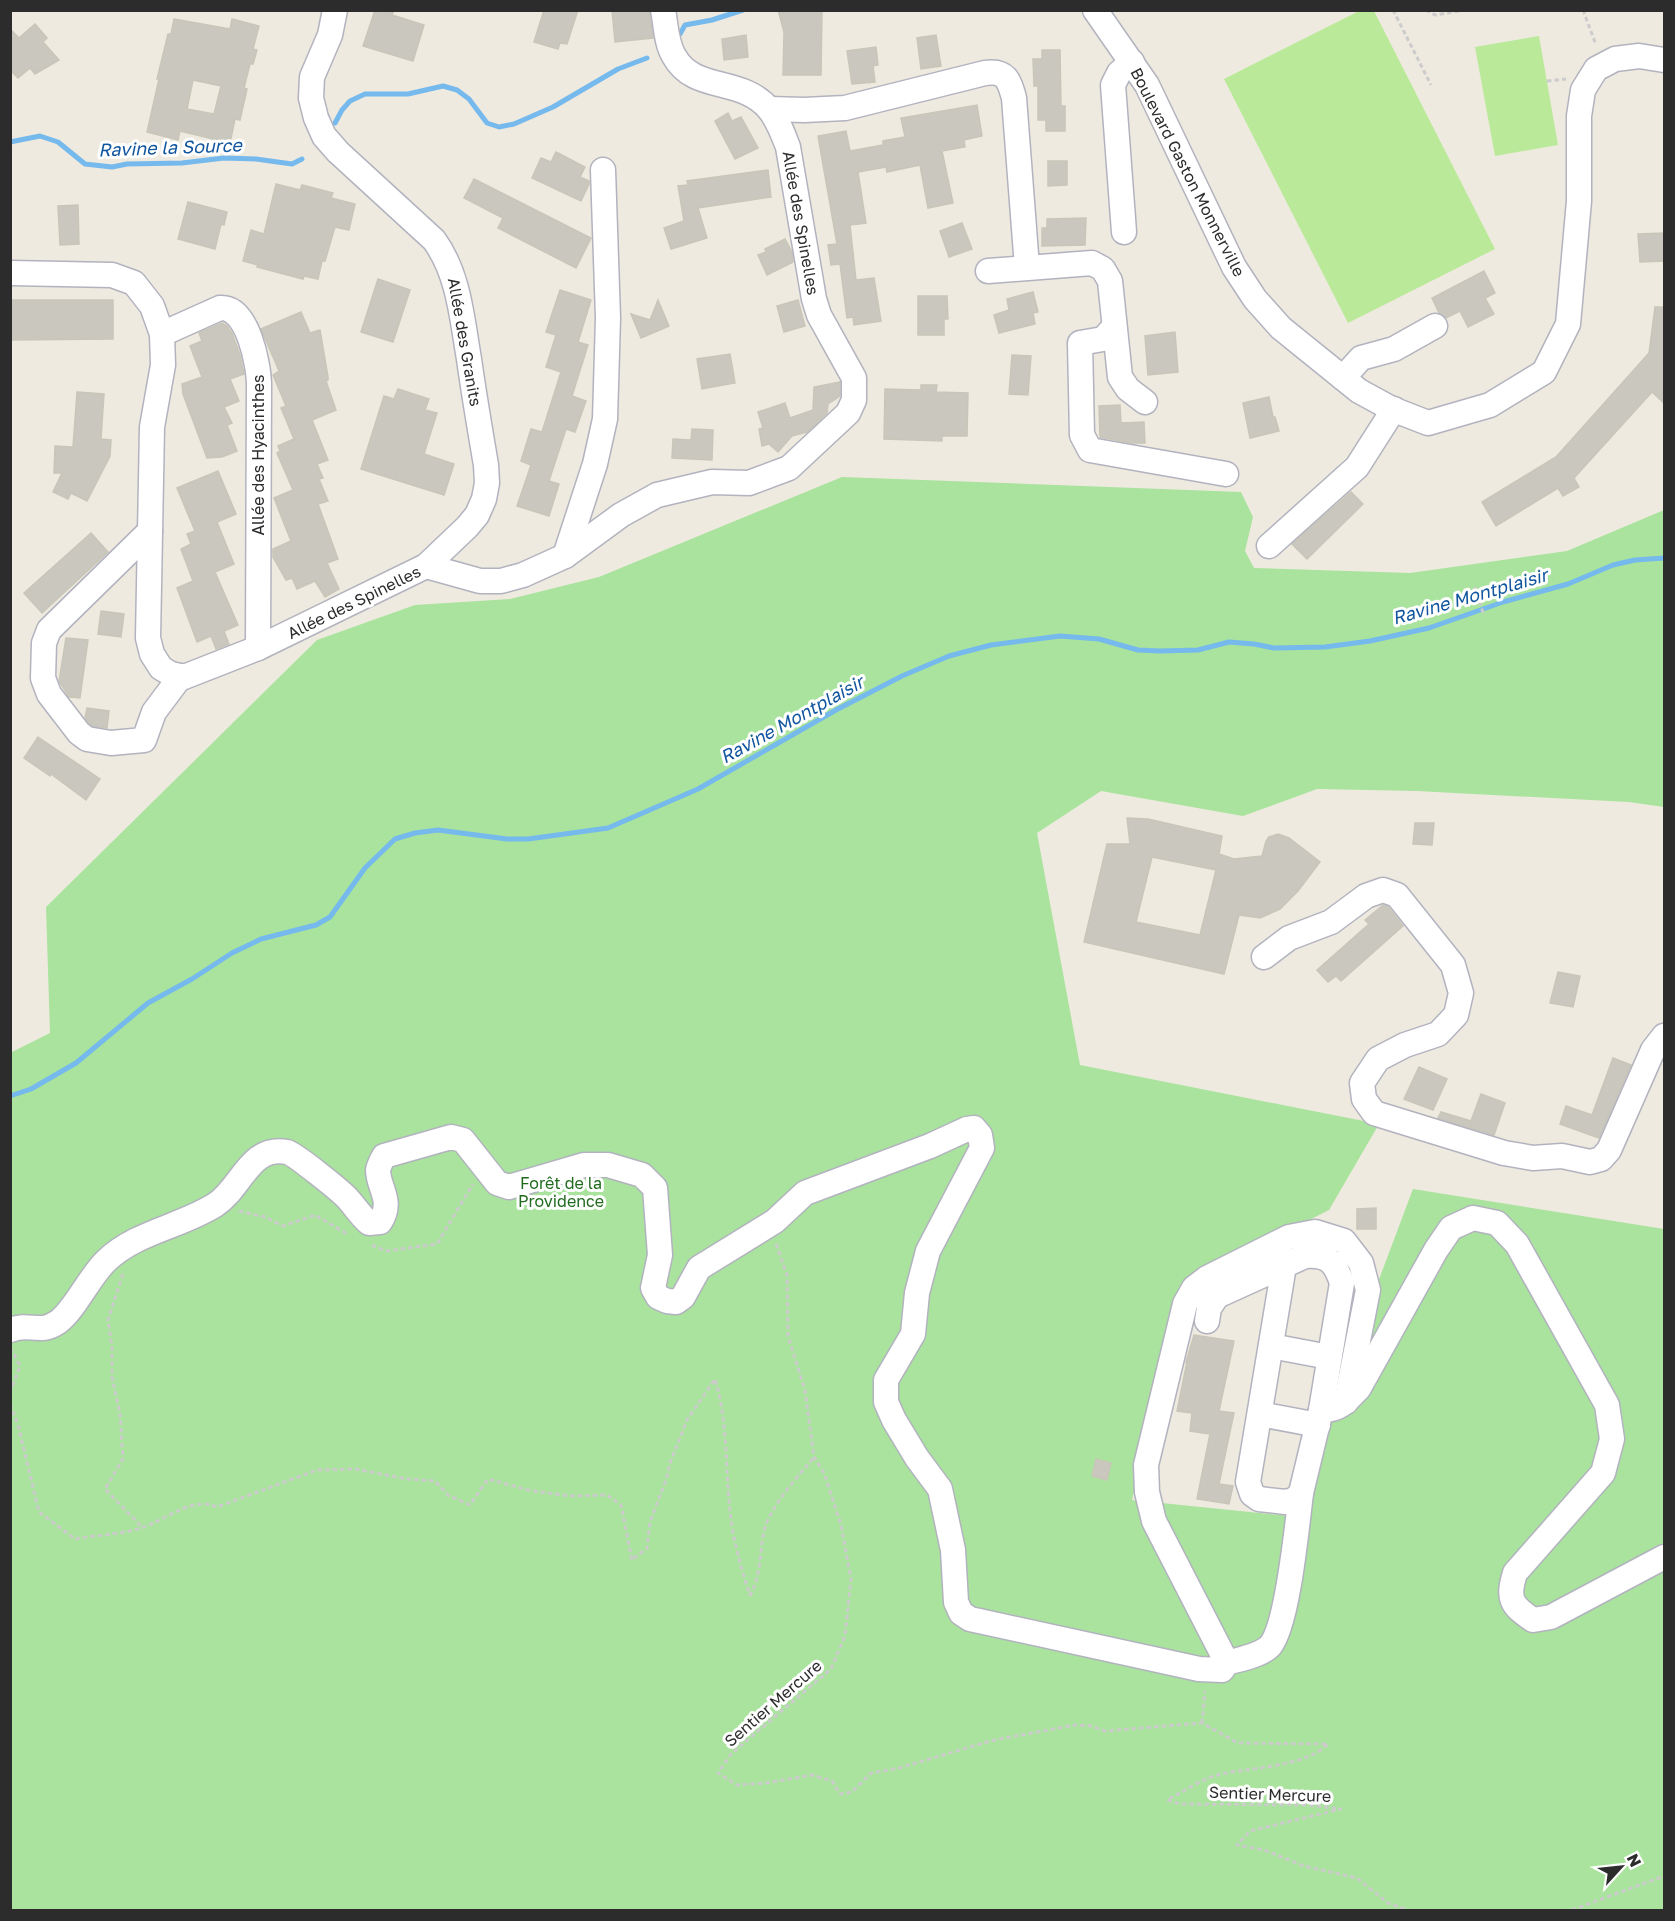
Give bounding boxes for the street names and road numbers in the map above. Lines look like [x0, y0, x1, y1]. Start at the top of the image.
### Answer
street label: Boulevard Gaston Monnerville [1127, 64, 1249, 280]
street label: Allée des Spinelles [778, 149, 824, 297]
street label: Allée des Granits [444, 276, 486, 408]
street label: Allée des Hyacinthes [248, 374, 268, 536]
street label: Allée des Spinelles [284, 561, 424, 643]
street label: Sentier Mercure [720, 1655, 826, 1751]
street label: Sentier Mercure [1209, 1782, 1331, 1806]

